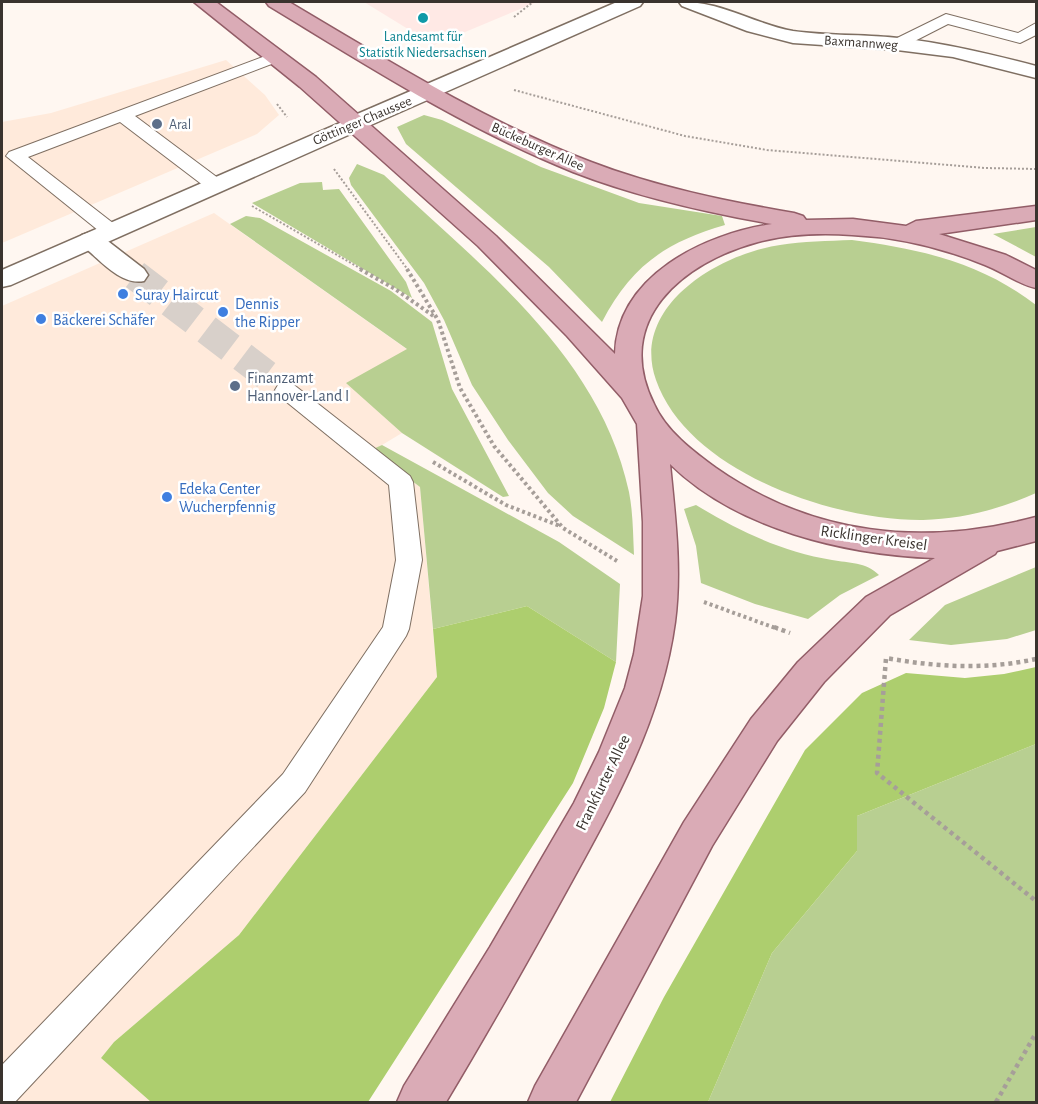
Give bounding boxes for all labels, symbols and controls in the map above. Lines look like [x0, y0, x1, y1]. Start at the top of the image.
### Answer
marker: Landesamt für Statistik Niedersachsen [416, 11, 430, 25]
place label: Landesamt für Statistik Niedersachsen [359, 30, 487, 60]
street label: Baxmannweg [824, 33, 899, 53]
street label: Göttinger Chaussee [311, 94, 414, 148]
marker: Aral [150, 117, 164, 131]
place label: Aral [169, 118, 191, 132]
street label: Bückeburger Allee [489, 120, 586, 174]
marker: Suray Haircut [116, 287, 130, 301]
place label: Suray Haircut [135, 287, 219, 304]
place label: Dennis the Ripper [235, 296, 301, 330]
marker: Dennis the Ripper [216, 305, 230, 319]
marker: Bäckerei Schäfer [34, 312, 48, 326]
place label: Bäckerei Schäfer [53, 312, 155, 328]
place label: Finanzamt Hannover-Land I [247, 370, 349, 404]
marker: Finanzamt Hannover-Land I [228, 379, 242, 393]
place label: Edeka Center Wucherpfennig [179, 481, 276, 515]
marker: Edeka Center Wucherpfennig [160, 490, 174, 504]
street label: Ricklinger Kreisel [820, 523, 928, 553]
street label: Frankfurter Allee [573, 732, 633, 833]

